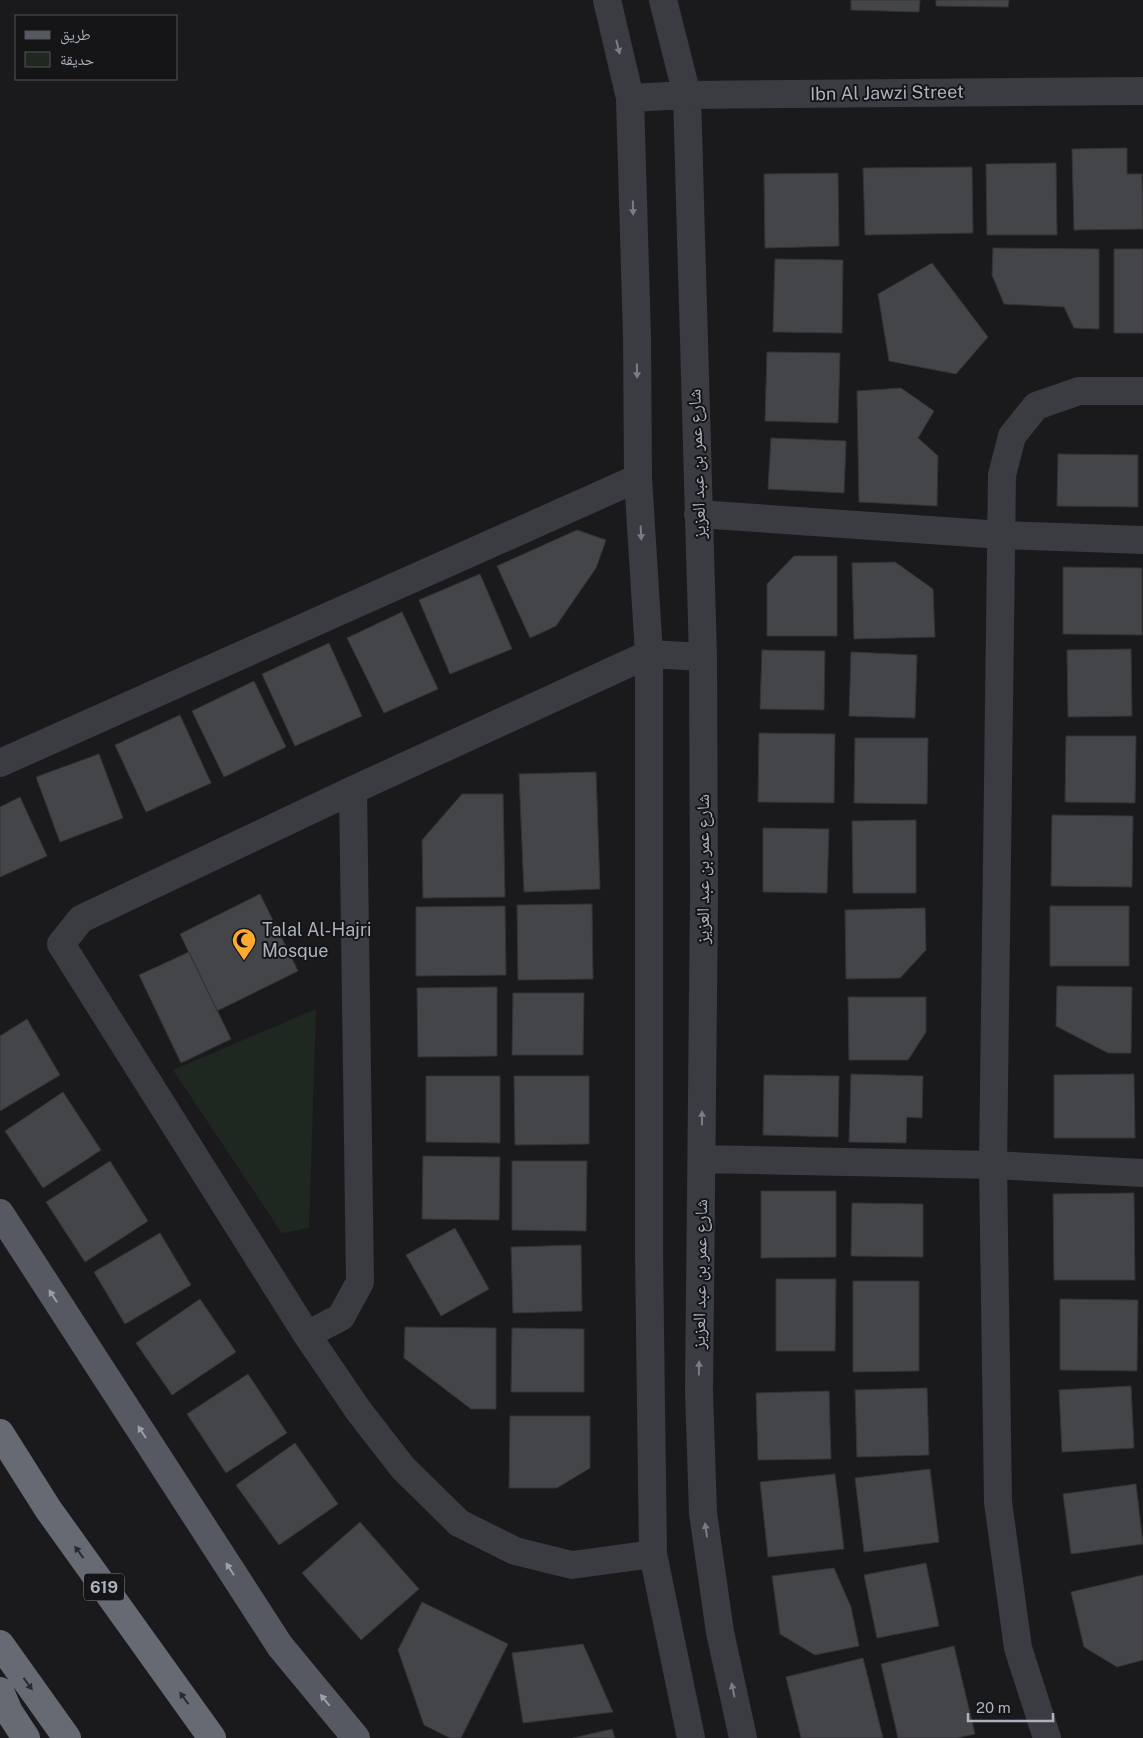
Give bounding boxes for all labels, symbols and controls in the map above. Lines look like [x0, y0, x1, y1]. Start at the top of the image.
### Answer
legend [15, 15, 178, 80]
text: طريق [60, 26, 91, 45]
one-way arrow [614, 40, 622, 55]
text: حديقة [60, 51, 95, 68]
street label: Ibn Al Jawzi Street [810, 81, 964, 104]
one-way arrow [630, 201, 638, 217]
one-way arrow [633, 363, 641, 379]
street label: شارع عمر بن عبد العزيز [683, 389, 711, 540]
one-way arrow [638, 525, 646, 541]
street label: شارع عمر بن عبد العزيز [692, 794, 714, 945]
place label: Talal Al-Hajri Mosque [262, 919, 371, 961]
mosque icon: Talal Al-Hajri Mosque [231, 927, 257, 961]
one-way arrow [698, 1110, 706, 1126]
street label: شارع عمر بن عبد العزيز [688, 1199, 712, 1350]
one-way arrow [49, 1289, 58, 1302]
one-way arrow [695, 1360, 703, 1376]
one-way arrow [137, 1425, 147, 1439]
one-way arrow [701, 1522, 709, 1538]
one-way arrow [74, 1545, 84, 1559]
one-way arrow [225, 1562, 235, 1575]
road number: 619 [84, 1574, 124, 1600]
one-way arrow [23, 1677, 33, 1691]
one-way arrow [729, 1683, 737, 1698]
scale bar [968, 1690, 1053, 1722]
one-way arrow [179, 1691, 189, 1705]
one-way arrow [319, 1694, 330, 1707]
text: 20 m [976, 1699, 1011, 1716]

